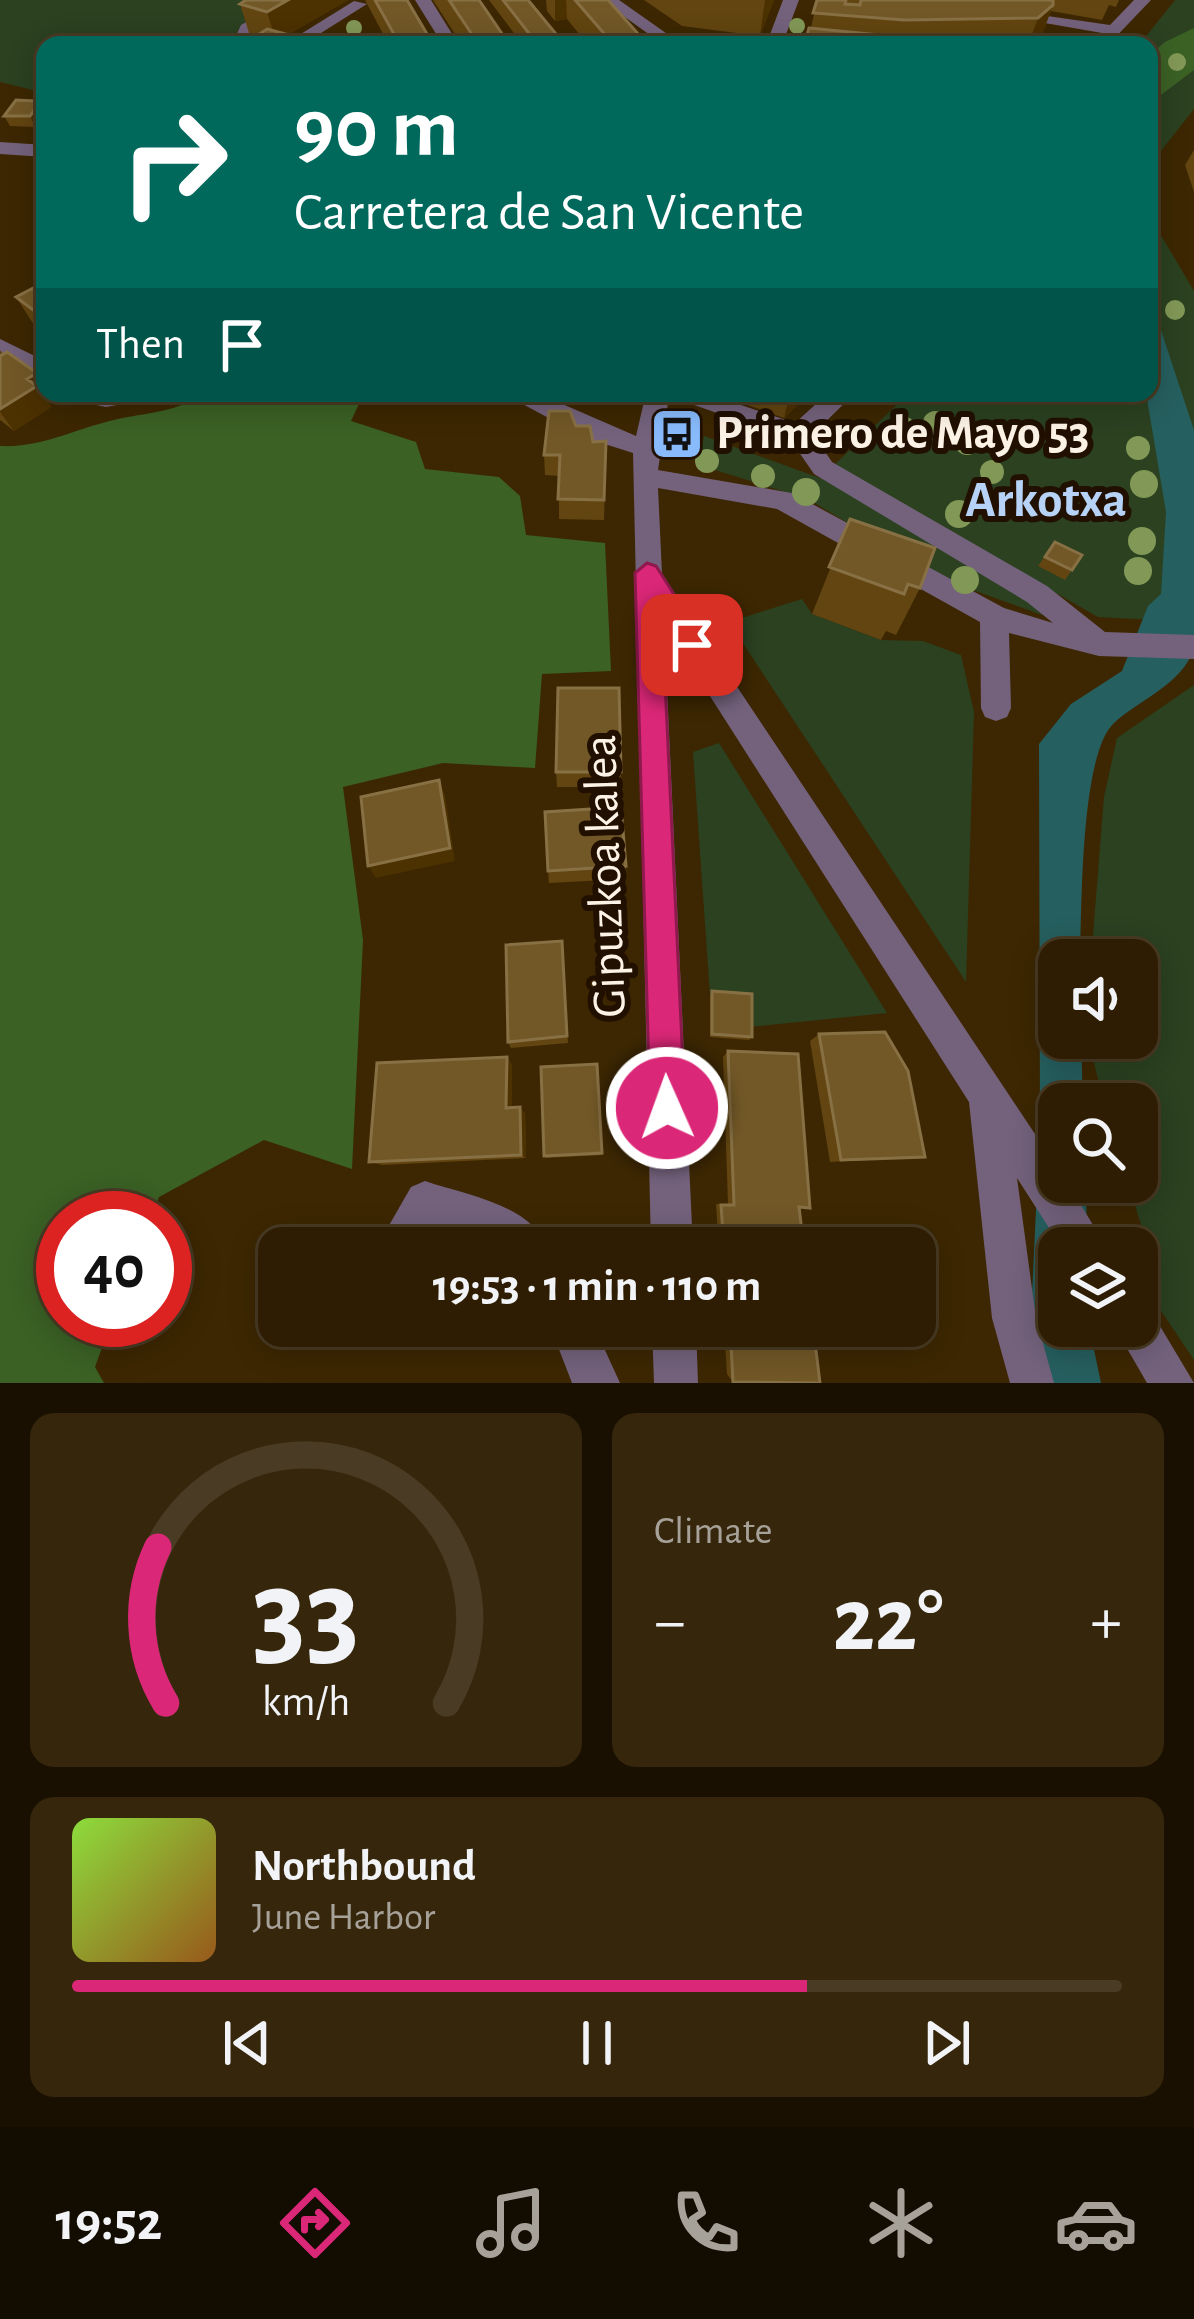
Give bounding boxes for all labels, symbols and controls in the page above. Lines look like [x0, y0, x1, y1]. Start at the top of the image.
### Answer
icon: right [96, 84, 252, 240]
text: 90 m [294, 88, 459, 172]
text: Carretera de San Vicente [294, 186, 804, 240]
icon: arrive [209, 312, 275, 378]
text: Then [96, 322, 185, 367]
bus stop icon: Primero de Mayo 53 [649, 406, 705, 462]
place label: Primero de Mayo 53 [716, 410, 1089, 458]
district label: Arkotxa [965, 475, 1127, 526]
pin [641, 594, 743, 696]
icon: arrive [659, 612, 725, 678]
street label: Gipuzkoa kalea [577, 734, 635, 1018]
map controls [1038, 939, 1158, 1347]
button: sound [1038, 939, 1158, 1059]
position arrow [604, 1045, 730, 1171]
button: search [1038, 1083, 1158, 1203]
speed limit sign: 40 [36, 1191, 192, 1347]
button: layers [1038, 1227, 1158, 1347]
text: 19:53 · 1 min · 110 m [433, 1264, 761, 1309]
text: Climate [654, 1512, 772, 1551]
text: 33 [252, 1552, 360, 1677]
text: 22° [832, 1577, 944, 1667]
text: − [654, 1589, 686, 1655]
text: + [1090, 1589, 1122, 1655]
text: km/h [262, 1681, 350, 1724]
text: Northbound [252, 1844, 476, 1889]
text: June Harbor [252, 1898, 435, 1937]
icon: previous [214, 2010, 280, 2076]
icon: pause [564, 2010, 630, 2076]
icon: next [914, 2010, 980, 2076]
icon: directions [273, 2181, 357, 2265]
icon: music [469, 2181, 553, 2265]
icon: phone [664, 2181, 748, 2265]
icon: climate [859, 2181, 943, 2265]
icon: car [1054, 2181, 1138, 2265]
text: 19:52 [56, 2196, 162, 2250]

